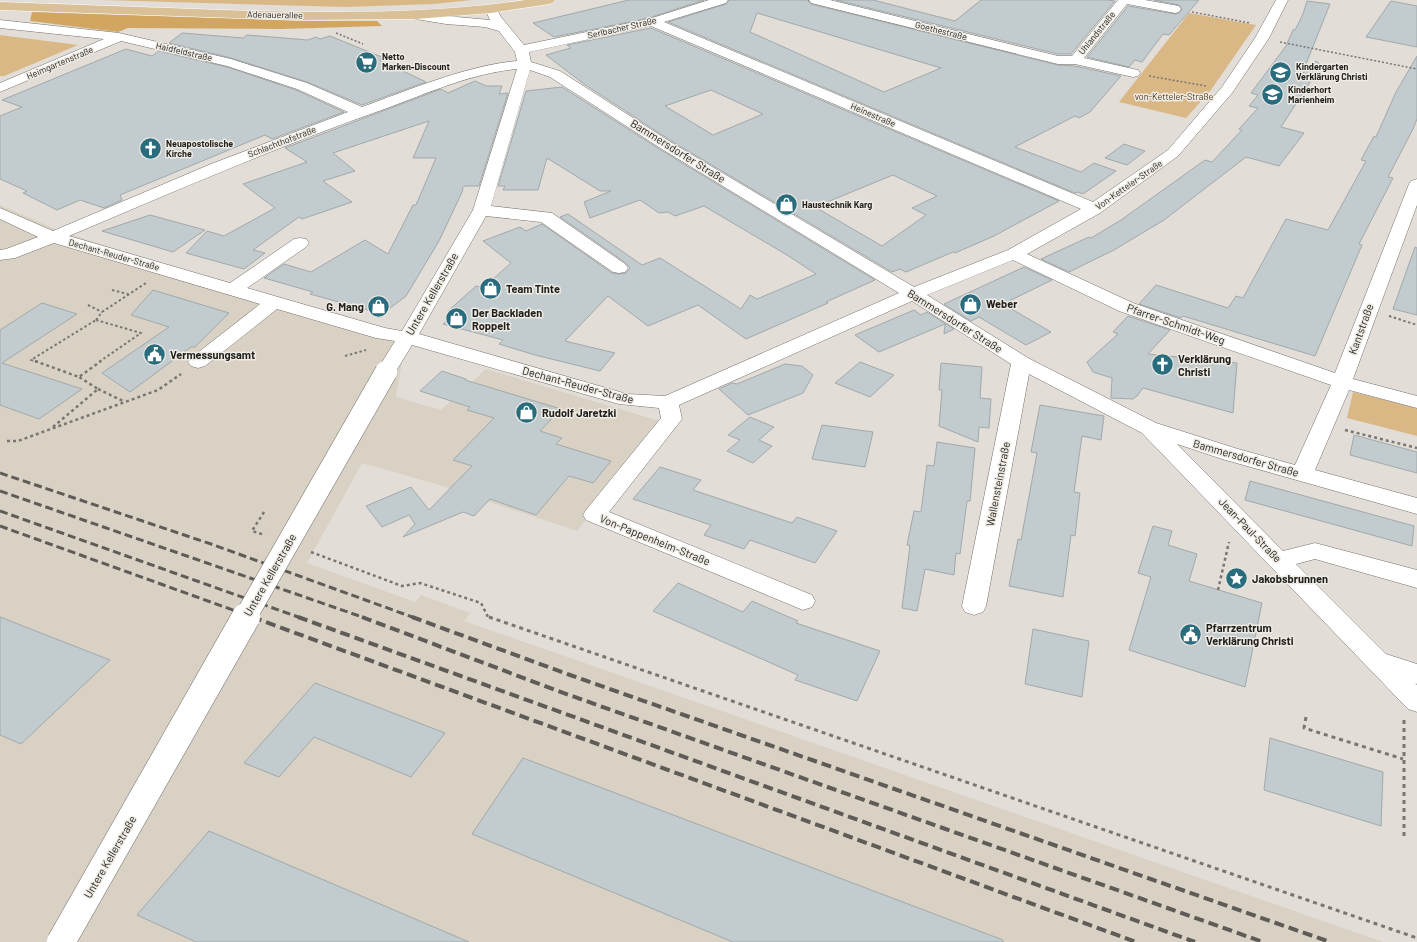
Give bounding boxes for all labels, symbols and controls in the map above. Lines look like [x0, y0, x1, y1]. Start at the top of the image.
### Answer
street label: Adenauerallee [247, 9, 303, 20]
street label: Uhlandstraße [1076, 9, 1117, 56]
street label: Serlbacher Straße [586, 14, 658, 41]
street label: Goethestraße [914, 19, 968, 42]
street label: Haidfeldstraße [155, 40, 214, 63]
street label: Heimgartenstraße [25, 43, 95, 82]
supermarket icon: Netto Marken-Discount [354, 49, 380, 75]
place label: Netto Marken-Discount [382, 51, 451, 72]
school or university icon: Kindergarten Verklärung Christi [1267, 59, 1293, 85]
place label: Kindergarten Verklärung Christi [1296, 61, 1368, 82]
school or university icon: Kinderhort Marienheim [1259, 82, 1285, 108]
place label: Kinderhort Marienheim [1288, 84, 1335, 105]
park label: von-Ketteler-Straße [1135, 91, 1213, 102]
street label: Heinestraße [849, 100, 898, 129]
street label: Bammersdorfer Straße [628, 116, 728, 185]
street label: Schlachthofstraße [246, 123, 318, 160]
church icon: Neuapostolische Kirche [138, 136, 164, 162]
place label: Neuapostolische Kirche [166, 138, 233, 159]
street label: Von-Ketteler-Straße [1093, 157, 1164, 212]
shop icon: Haustechnik Karg [774, 192, 800, 218]
place label: Haustechnik Karg [802, 199, 872, 210]
street label: Dechant-Reuder-Straße [68, 236, 161, 273]
street label: Untere Kellerstraße [403, 250, 461, 337]
shop icon: Team Tinte [477, 276, 503, 302]
place label: Team Tinte [506, 282, 560, 295]
street label: Bammersdorfer Straße [905, 286, 1005, 355]
shop icon: Weber [958, 291, 984, 317]
shop icon: G. Mang [366, 294, 392, 320]
place label: Weber [986, 297, 1018, 310]
place label: G. Mang [326, 300, 364, 313]
street label: Pfarrer-Schmidt-Weg [1125, 301, 1227, 346]
street label: Kantstraße [1345, 302, 1376, 356]
shop icon: Der Backladen Roppelt [443, 306, 469, 332]
place label: Der Backladen Roppelt [472, 306, 542, 332]
public building icon: Vermessungsamt [141, 342, 167, 368]
place label: Vermessungsamt [170, 348, 255, 361]
church icon: Verklärung Christi [1150, 352, 1176, 378]
place label: Verklärung Christi [1178, 352, 1231, 378]
street label: Dechant-Reuder-Straße [521, 363, 635, 406]
shop icon: Rudolf Jaretzki [513, 400, 539, 426]
place label: Rudolf Jaretzki [542, 406, 617, 419]
street label: Bammersdorfer Straße [1192, 436, 1301, 479]
street label: Wallensteinstraße [983, 440, 1012, 527]
street label: Jean-Paul-Straße [1216, 495, 1285, 565]
street label: Von-Pappenheim-Straße [598, 511, 712, 568]
street label: Untere Kellerstraße [241, 531, 299, 618]
place icon: Jakobsbrunnen [1224, 566, 1250, 592]
place label: Jakobsbrunnen [1252, 572, 1328, 585]
public building icon: Pfarrzentrum Verklärung Christi [1178, 621, 1204, 647]
place label: Pfarrzentrum Verklärung Christi [1206, 621, 1294, 647]
street label: Untere Kellerstraße [81, 813, 139, 900]

